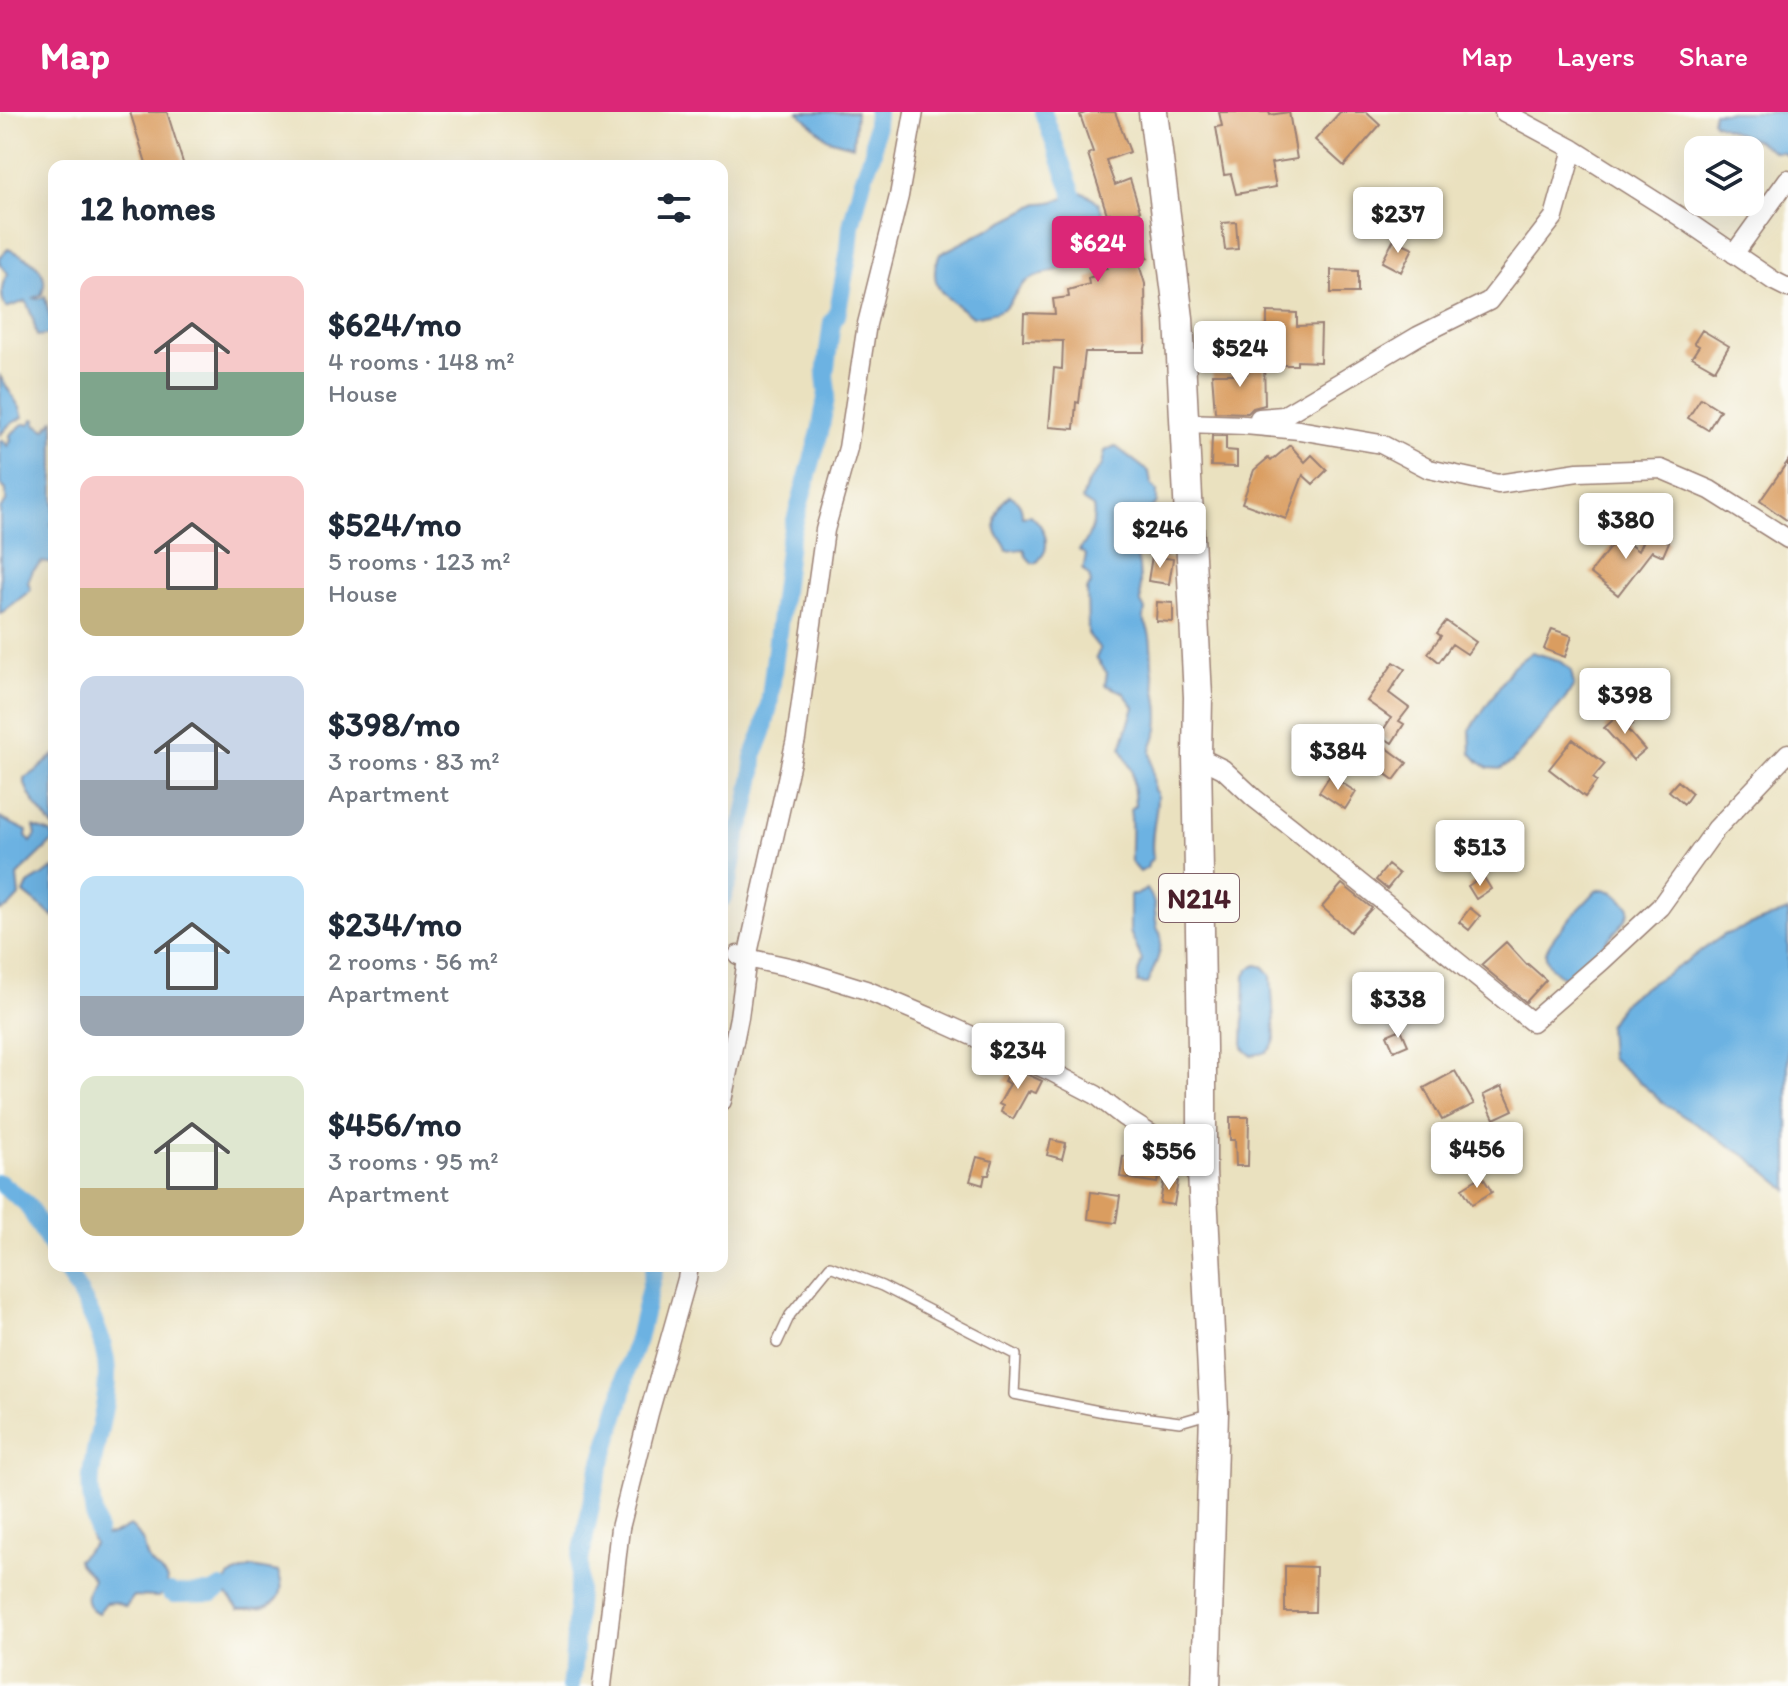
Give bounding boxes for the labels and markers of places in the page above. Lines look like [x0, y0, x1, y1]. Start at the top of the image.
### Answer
pin: $237 [1351, 187, 1445, 255]
pin: $624 [1051, 216, 1145, 284]
pin: $524 [1193, 321, 1287, 389]
pin: $380 [1579, 493, 1673, 561]
pin: $246 [1113, 502, 1207, 570]
pin: $398 [1578, 668, 1672, 736]
pin: $384 [1291, 724, 1385, 792]
pin: $513 [1433, 820, 1527, 888]
pin: $338 [1351, 972, 1445, 1040]
pin: $234 [971, 1023, 1065, 1091]
pin: $456 [1430, 1122, 1524, 1190]
pin: $556 [1122, 1124, 1216, 1192]

